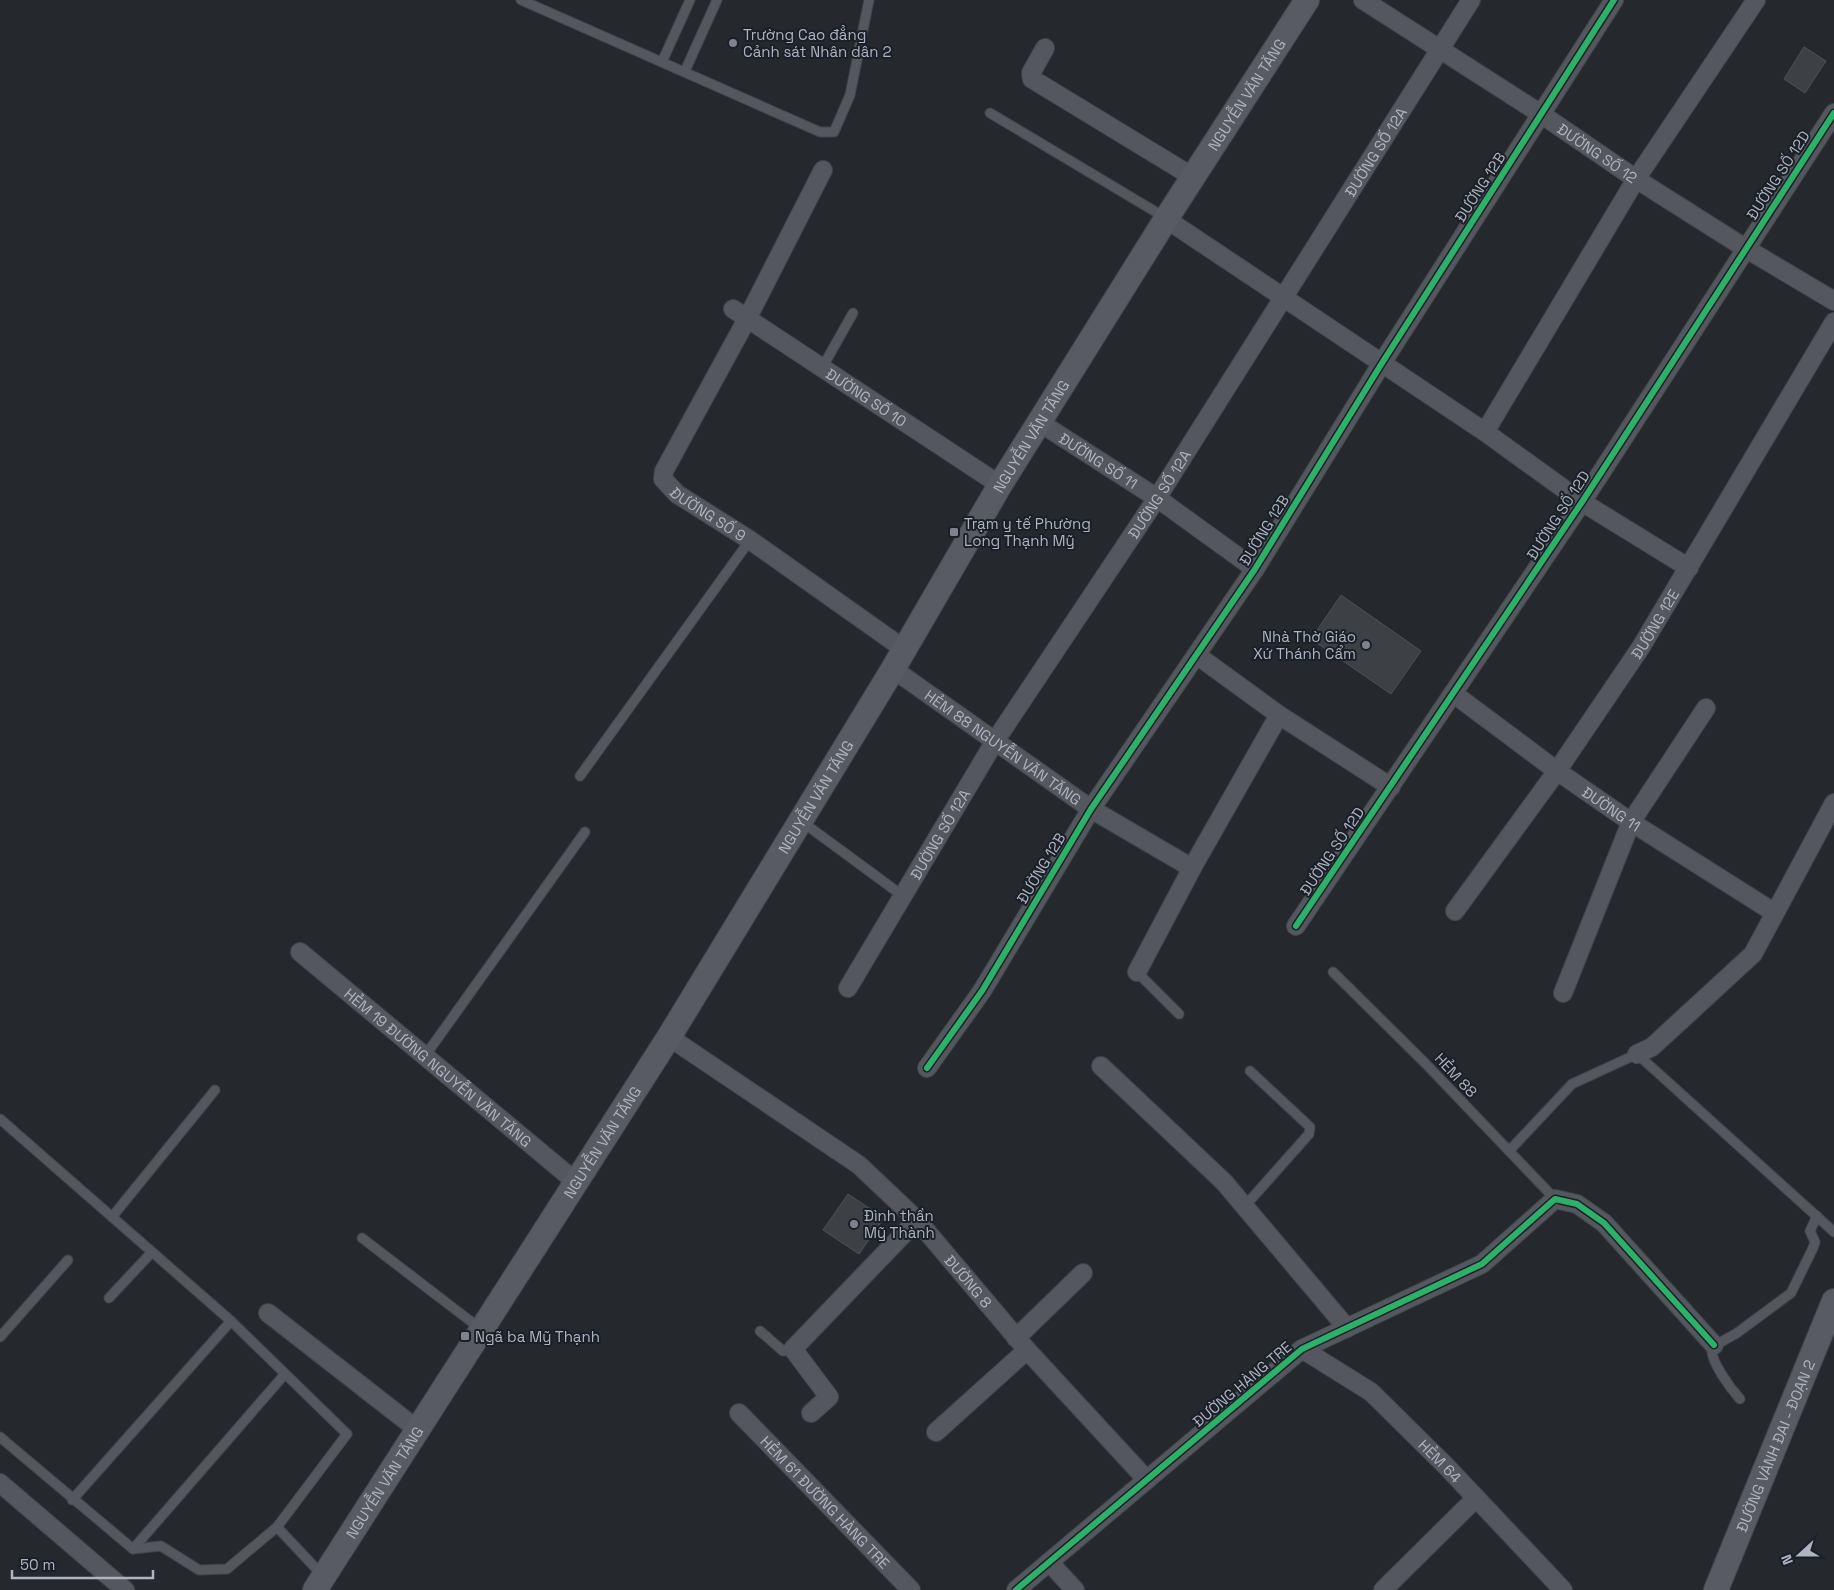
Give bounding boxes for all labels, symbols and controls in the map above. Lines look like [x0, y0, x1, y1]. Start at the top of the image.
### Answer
place label: Trường Cao đẳng Cảnh sát Nhân dân 2 [743, 25, 891, 61]
street label: NGUYỄN VĂN TĂNG [1203, 35, 1289, 154]
marker: Trường Cao đẳng Cảnh sát Nhân dân 2 [727, 37, 739, 49]
street label: ĐƯỜNG SỐ 12A [1340, 103, 1411, 200]
street label: ĐƯỜNG SỐ 12 [1554, 119, 1641, 187]
street label: ĐƯỜNG SỐ 12D [1741, 126, 1814, 223]
street label: ĐƯỜNG 12B [1450, 149, 1510, 225]
street label: ĐƯỜNG SỐ 10 [823, 364, 911, 431]
street label: NGUYỄN VĂN TĂNG [988, 376, 1073, 496]
street label: ĐƯỜNG SỐ 11 [1056, 428, 1142, 493]
street label: ĐƯỜNG SỐ 12A [1123, 446, 1195, 542]
street label: ĐƯỜNG SỐ 12D [1521, 466, 1594, 563]
street label: ĐƯỜNG SỐ 9 [666, 483, 750, 545]
street label: ĐƯỜNG 12B [1235, 491, 1293, 569]
place label: Trạm y tế Phường Long Thạnh Mỹ [964, 514, 1091, 550]
marker: Trạm y tế Phường Long Thạnh Mỹ [948, 526, 960, 538]
street label: ĐƯỜNG 12E [1626, 585, 1683, 662]
place label: Nhà Thờ Giáo Xứ Thánh Cẩm [1253, 627, 1356, 663]
marker: Nhà Thờ Giáo Xứ Thánh Cẩm [1360, 639, 1372, 651]
street label: HẺM 88 NGUYỄN VĂN TĂNG [921, 685, 1085, 809]
street label: NGUYỄN VĂN TĂNG [774, 736, 857, 857]
street label: ĐƯỜNG 11 [1579, 782, 1644, 835]
street label: ĐƯỜNG SỐ 12A [905, 785, 974, 883]
street label: ĐƯỜNG SỐ 12D [1295, 803, 1369, 899]
street label: ĐƯỜNG 12B [1012, 829, 1070, 907]
street label: HẺM 19 ĐƯỜNG NGUYỄN VĂN TĂNG [341, 984, 536, 1151]
street label: HẺM 88 [1431, 1049, 1481, 1101]
street label: NGUYỄN VĂN TĂNG [559, 1082, 645, 1202]
place label: Đình thần Mỹ Thành [864, 1206, 935, 1242]
marker: Đình thần Mỹ Thành [848, 1218, 860, 1230]
street label: ĐƯỜNG 8 [941, 1251, 996, 1311]
place label: Ngã ba Mỹ Thạnh [475, 1327, 600, 1346]
marker: Ngã ba Mỹ Thạnh [459, 1330, 471, 1342]
street label: ĐƯỜNG HÀNG TRE [1189, 1337, 1295, 1431]
street label: ĐƯỜNG VÀNH ĐAI - ĐOẠN 2 [1731, 1357, 1819, 1534]
street label: NGUYỄN VĂN TĂNG [341, 1423, 427, 1542]
street label: HẺM 61 ĐƯỜNG HÀNG TRE [757, 1432, 894, 1572]
street label: HẺM 64 [1415, 1435, 1466, 1486]
north arrow [1774, 1530, 1824, 1580]
scale bar [12, 1548, 154, 1580]
text: N [1777, 1552, 1797, 1567]
text: 50 m [20, 1555, 55, 1574]

